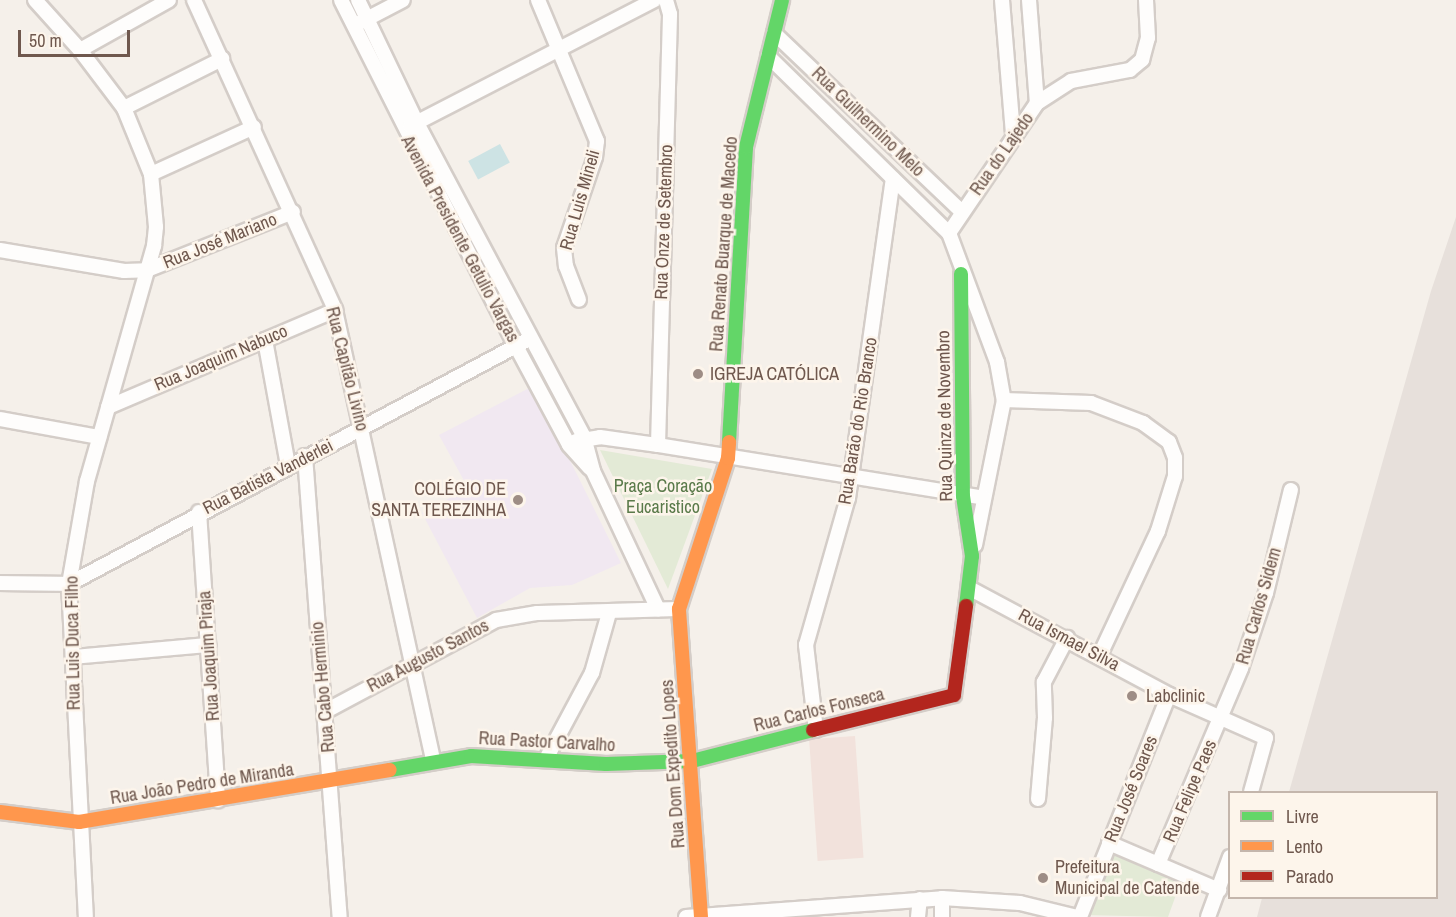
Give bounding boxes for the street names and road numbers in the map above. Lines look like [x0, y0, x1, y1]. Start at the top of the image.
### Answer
street label: Rua Guilhermino Melo [807, 63, 929, 181]
street label: Rua do Lajedo [966, 108, 1038, 200]
street label: Avenida Presidente Getulio Vargas [396, 132, 524, 346]
street label: Rua Renato Buarque de Macedo [706, 136, 742, 352]
street label: Rua Onze de Setembro [651, 144, 677, 300]
street label: Rua Luis Mineli [555, 147, 605, 253]
street label: Rua José Mariano [160, 208, 280, 274]
street label: Rua Capitão Livino [321, 305, 373, 433]
street label: Rua Joaquim Nabuco [151, 320, 291, 396]
street label: Rua Quinze de Novembro [933, 330, 957, 502]
street label: Rua Barão do Rio Branco [834, 336, 882, 506]
street label: Rua Batista Vanderlei [199, 435, 337, 519]
street label: Rua Carlos Sidem [1232, 545, 1286, 667]
street label: Rua Luis Duca Filho [61, 576, 85, 710]
street label: Rua Joaquim Piraja [194, 590, 224, 722]
street label: Rua Ismael Silva [1015, 604, 1123, 676]
street label: Rua Augusto Santos [363, 615, 493, 697]
street label: Rua Cabo Herminio [307, 621, 339, 753]
street label: Rua Dom Expedito Lopes [656, 679, 690, 849]
street label: Rua Carlos Fonseca [751, 683, 887, 737]
street label: Rua Pastor Carvalho [478, 728, 616, 756]
street label: Rua José Soares [1100, 732, 1162, 846]
street label: Rua Felipe Paes [1159, 737, 1221, 845]
street label: Rua João Pedro de Miranda [109, 759, 295, 809]

